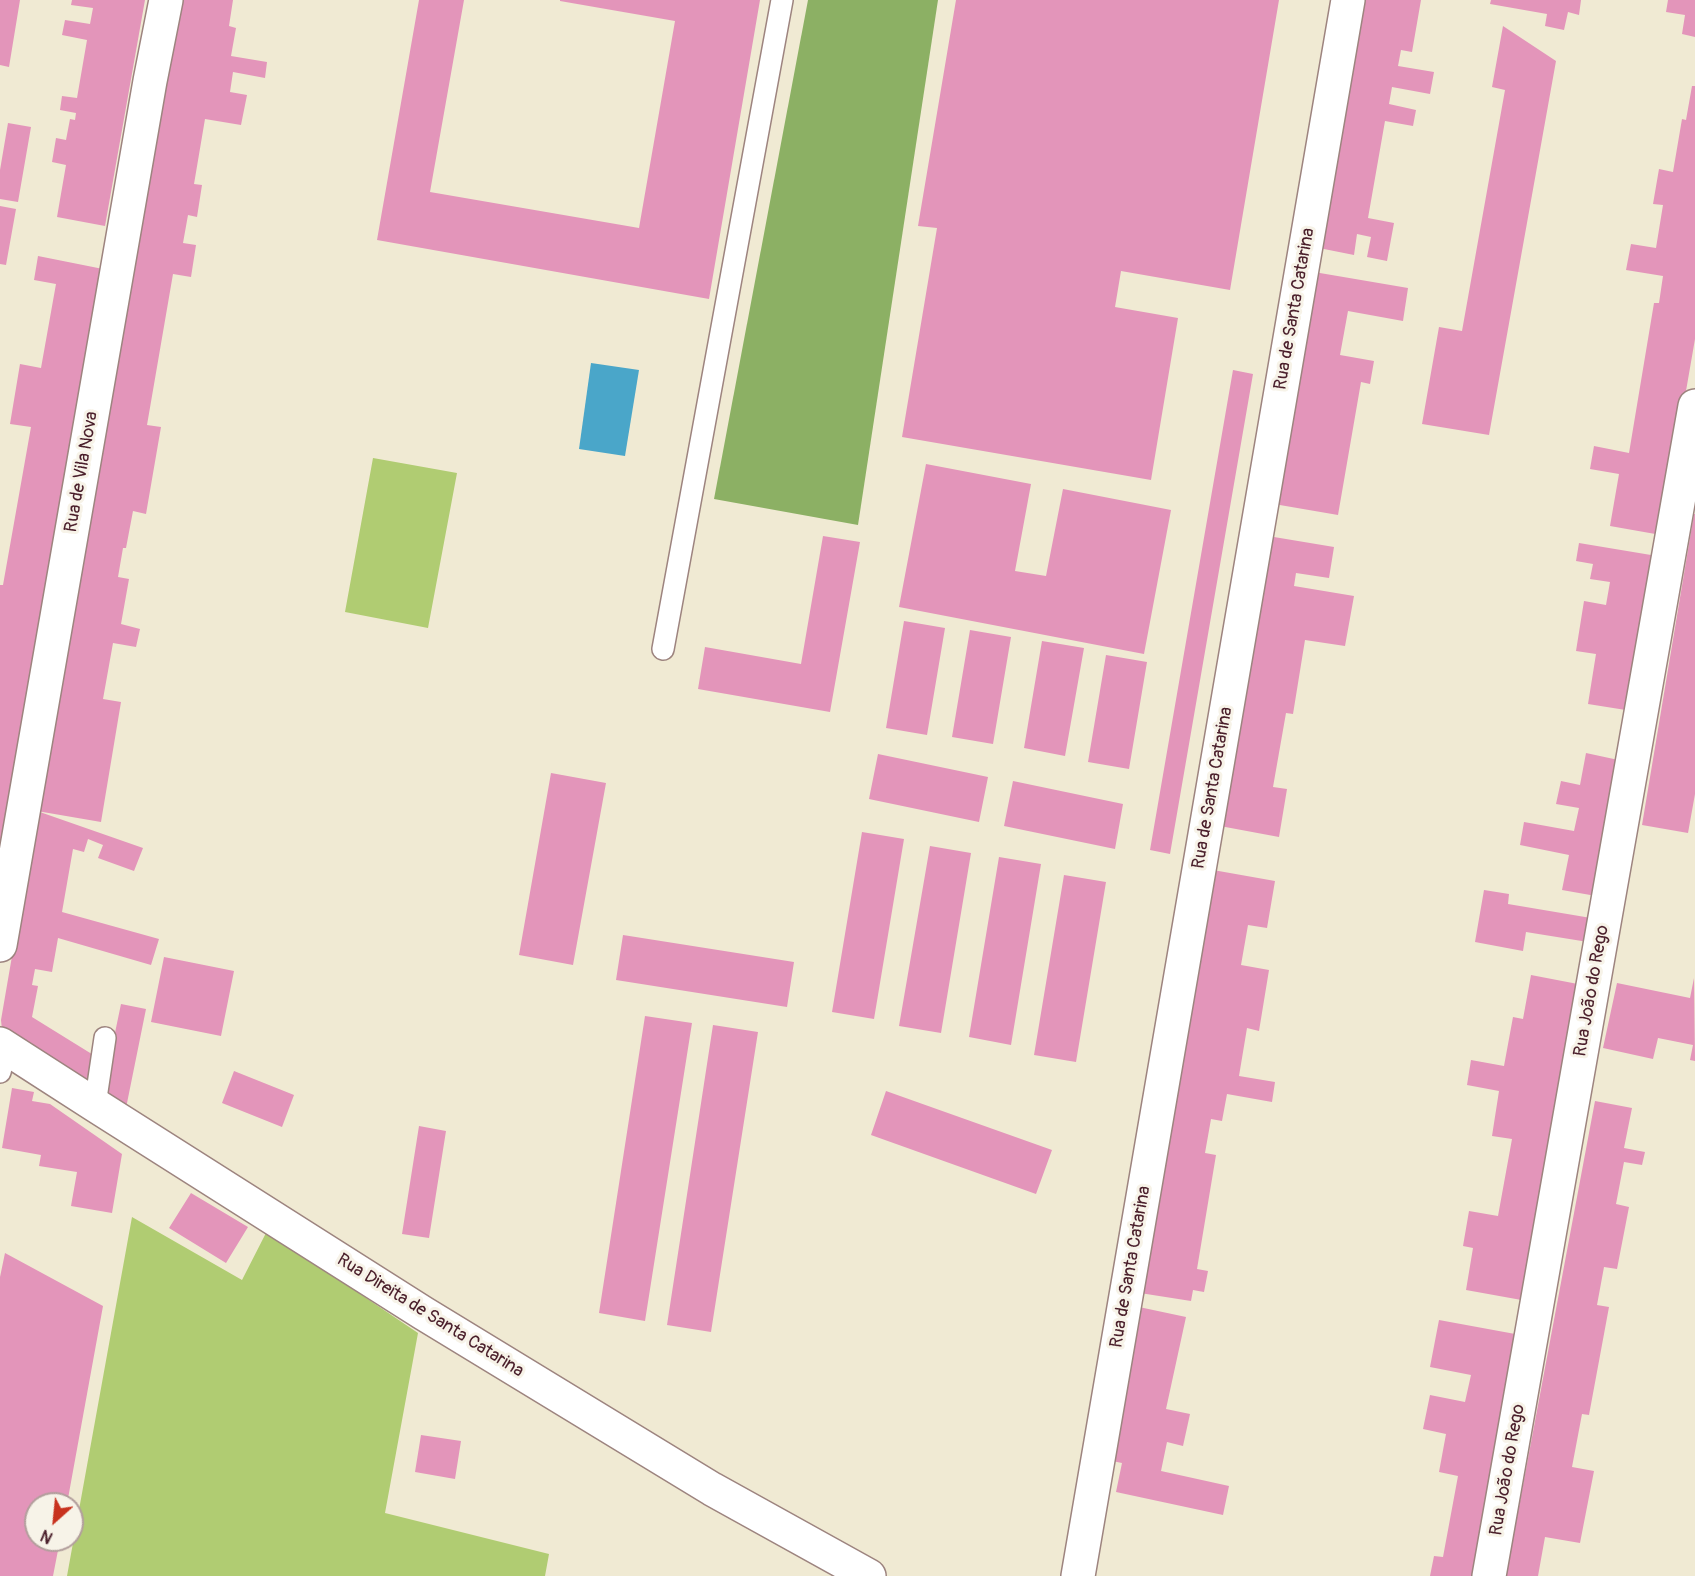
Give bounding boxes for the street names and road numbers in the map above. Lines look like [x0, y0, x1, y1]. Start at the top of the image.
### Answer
street label: Rua de Santa Catarina [1270, 226, 1320, 392]
street label: Rua de Vila Nova [61, 410, 103, 534]
street label: Rua de Santa Catarina [1188, 705, 1238, 871]
street label: Rua João do Rego [1570, 924, 1614, 1058]
street label: Rua de Santa Catarina [1106, 1184, 1156, 1350]
street label: Rua Direita de Santa Catarina [333, 1250, 527, 1382]
street label: Rua João do Rego [1486, 1403, 1530, 1537]

